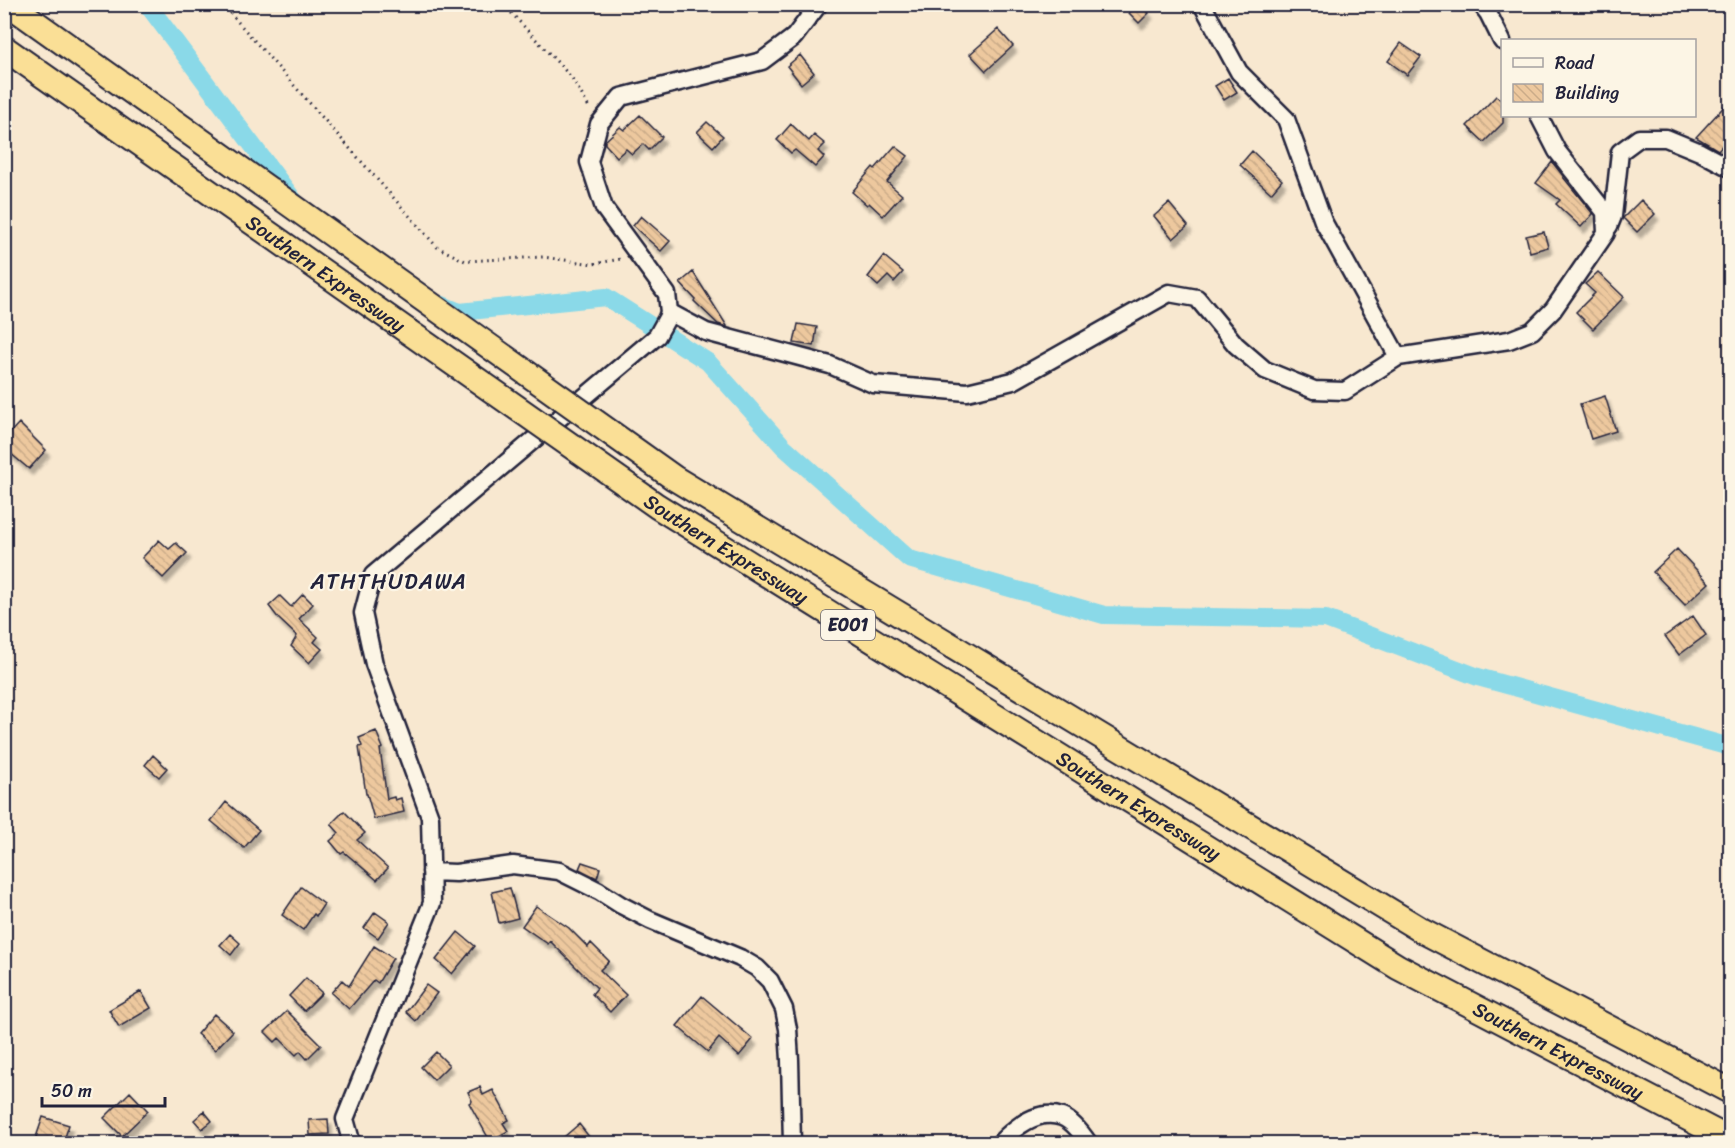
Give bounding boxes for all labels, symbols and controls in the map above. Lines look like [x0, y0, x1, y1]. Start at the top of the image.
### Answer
legend [1501, 39, 1696, 117]
text: Road [1555, 47, 1595, 79]
text: Building [1555, 77, 1619, 109]
street label: Southern Expressway [238, 206, 413, 343]
street label: Southern Expressway [636, 485, 816, 614]
district label: ATHTHUDAWA [310, 562, 467, 601]
road number: E001 [821, 610, 875, 640]
street label: Southern Expressway [1049, 741, 1228, 871]
street label: Southern Expressway [1466, 992, 1650, 1110]
scale bar [42, 1070, 165, 1108]
text: 50 m [51, 1075, 92, 1107]

